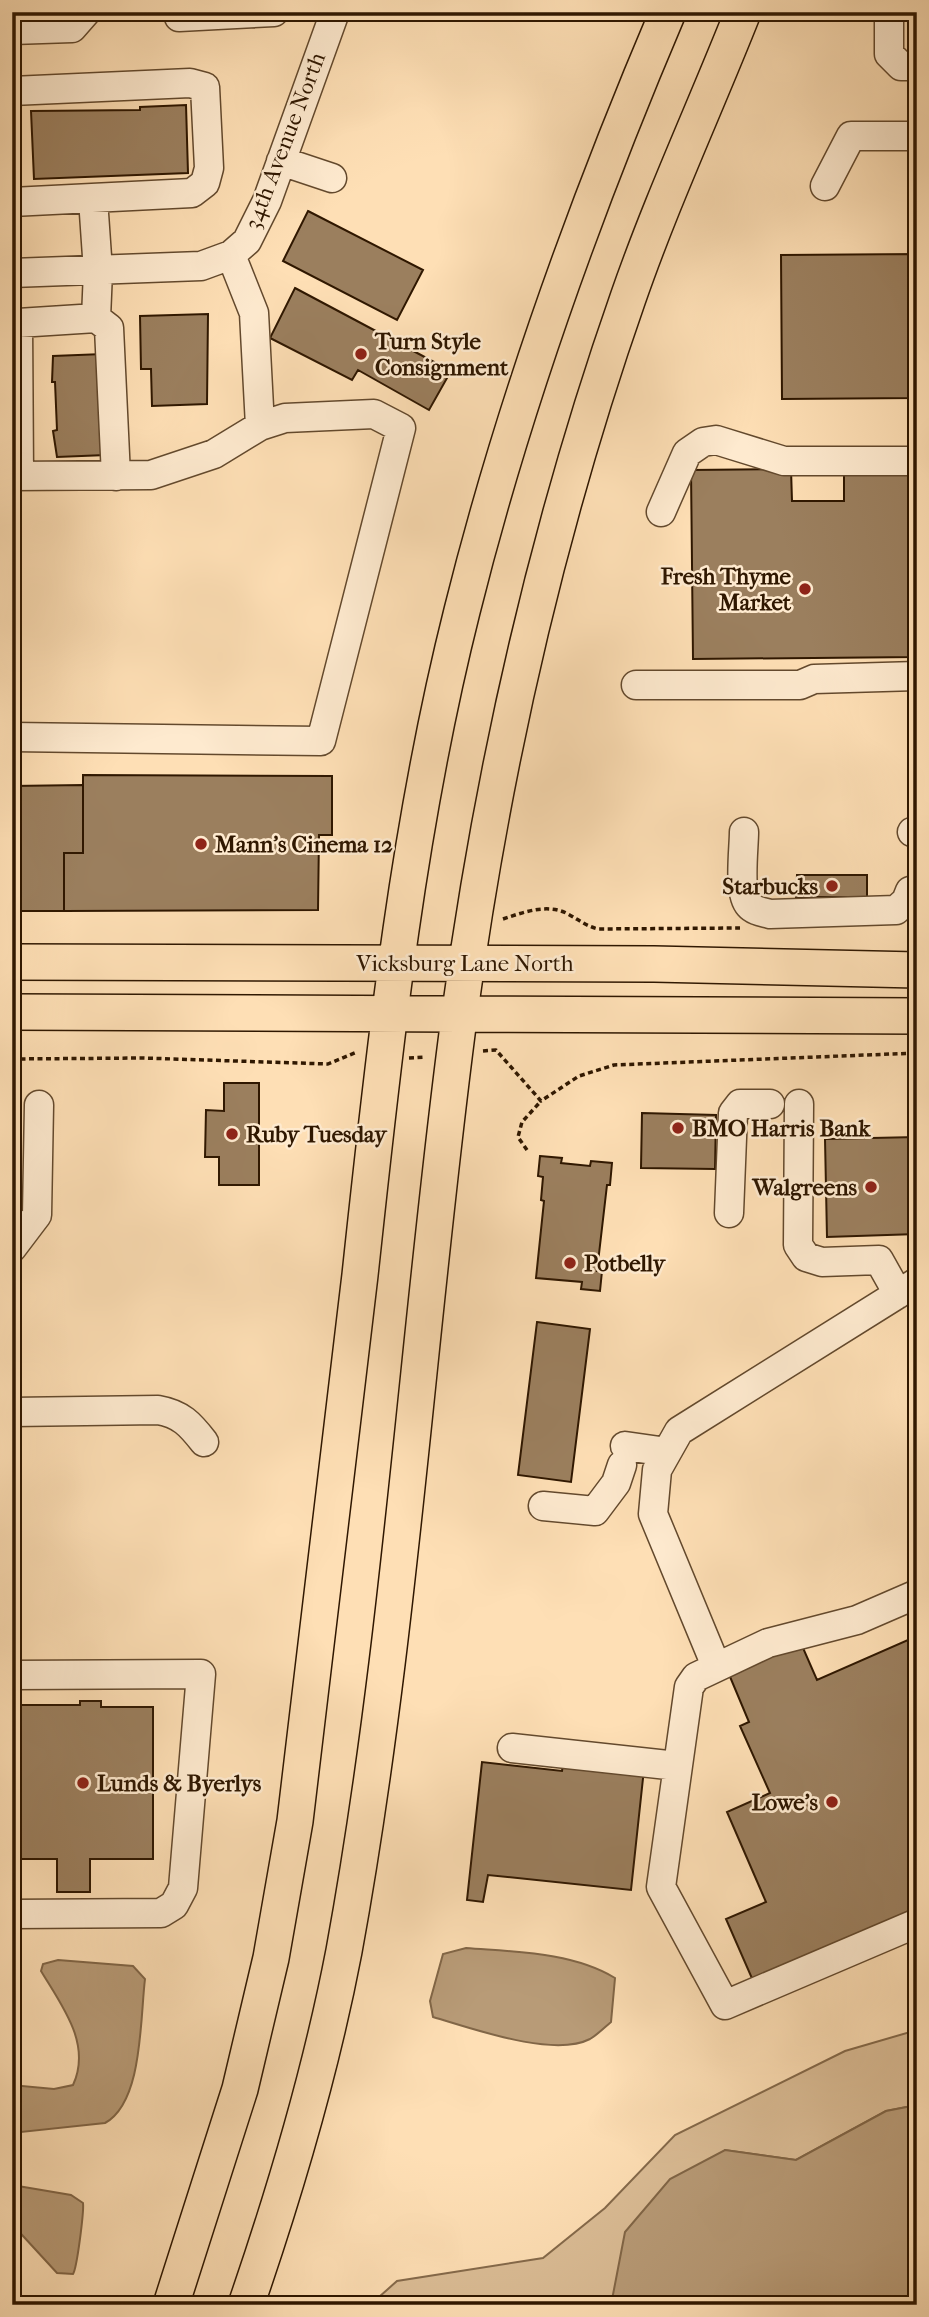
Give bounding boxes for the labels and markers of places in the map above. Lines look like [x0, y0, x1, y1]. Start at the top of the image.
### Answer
place label: Turn Style Consignment [374, 328, 509, 381]
marker: Turn Style Consignment [353, 346, 369, 362]
place label: Fresh Thyme Market [660, 563, 792, 616]
marker: Fresh Thyme Market [797, 581, 813, 597]
place label: Mann's Cinema 12 [215, 831, 393, 858]
marker: Mann's Cinema 12 [193, 836, 209, 852]
place label: Starbucks [722, 873, 819, 900]
marker: Starbucks [824, 878, 840, 894]
place label: BMO Harris Bank [692, 1115, 871, 1142]
marker: BMO Harris Bank [670, 1120, 686, 1136]
place label: Ruby Tuesday [246, 1121, 388, 1148]
marker: Ruby Tuesday [224, 1126, 240, 1142]
place label: Walgreens [751, 1174, 858, 1201]
marker: Walgreens [863, 1179, 879, 1195]
place label: Potbelly [584, 1250, 667, 1277]
marker: Potbelly [562, 1255, 578, 1271]
place label: Lunds & Byerlys [97, 1770, 262, 1797]
marker: Lunds & Byerlys [75, 1775, 91, 1791]
place label: Lowe's [752, 1789, 818, 1816]
marker: Lowe's [824, 1794, 840, 1810]

